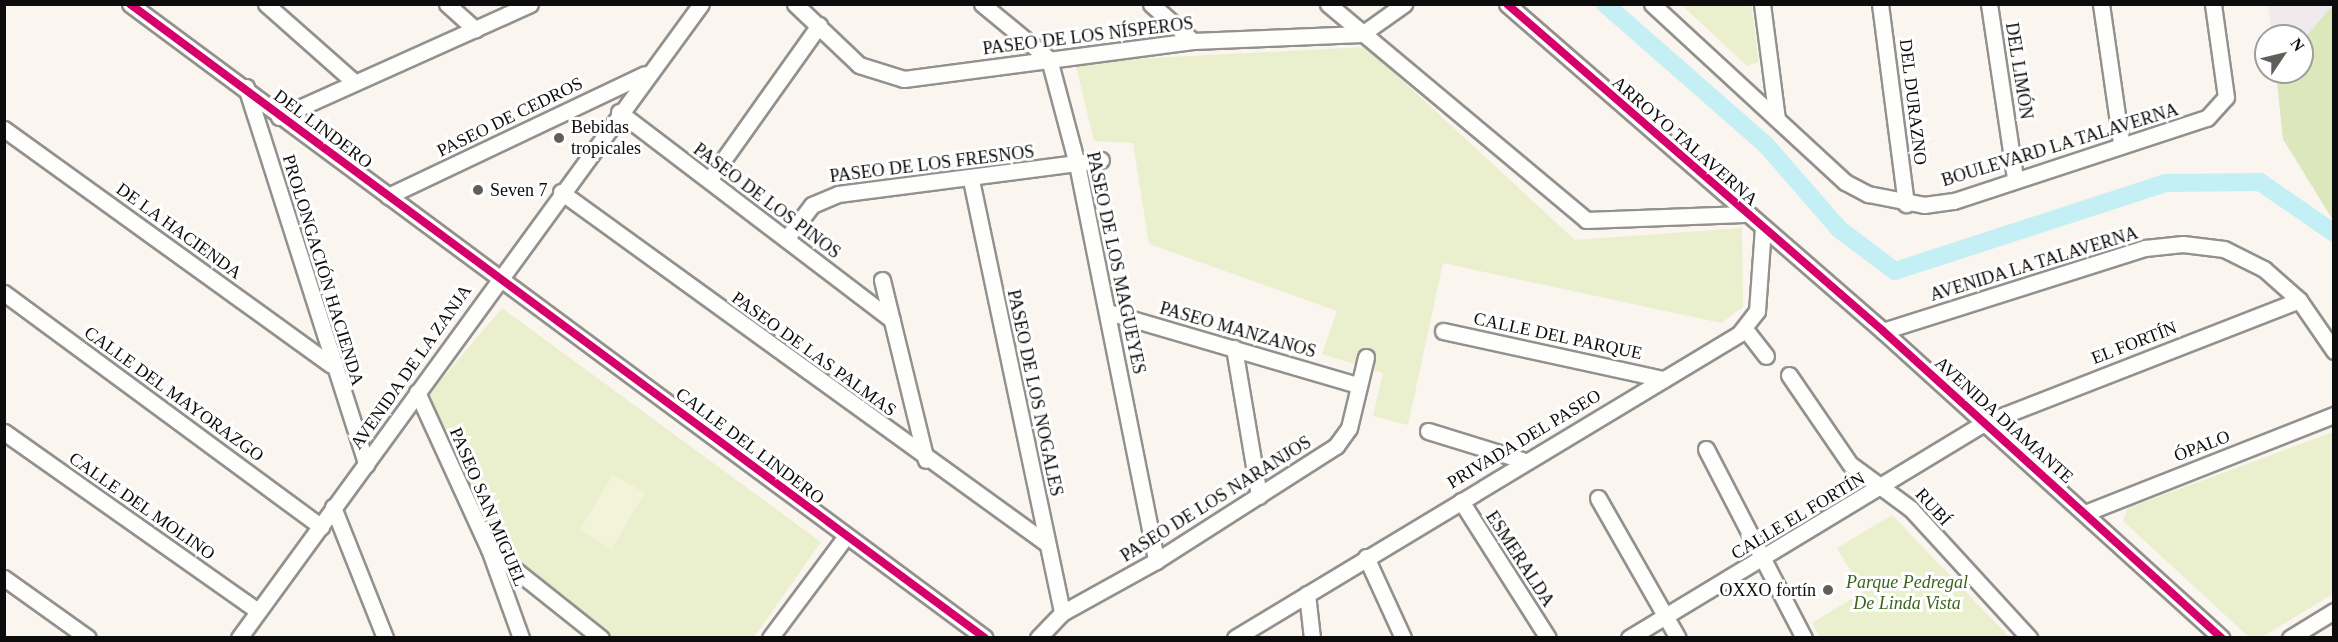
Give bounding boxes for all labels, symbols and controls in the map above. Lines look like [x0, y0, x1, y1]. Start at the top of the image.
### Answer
street label: PASEO DE LOS NÍSPEROS [982, 12, 1194, 60]
street label: DEL LIMÓN [2001, 21, 2037, 121]
north arrow [2254, 24, 2314, 84]
text: N [2287, 35, 2308, 54]
street label: DEL DURAZNO [1895, 37, 1931, 167]
street label: PASEO DE CEDROS [434, 72, 586, 162]
street label: ARROYO TALAVERNA [1607, 72, 1763, 210]
street label: DEL LINDERO [269, 85, 377, 173]
street label: BOULEVARD LA TALAVERNA [1938, 98, 2182, 192]
place label: Bebidas tropicales [571, 117, 641, 160]
marker: Bebidas tropicales [552, 131, 566, 145]
street label: PASEO DE LOS PINOS [689, 139, 845, 263]
street label: PASEO DE LOS FRESNOS [829, 141, 1035, 187]
street label: PASEO DE LOS MAGUEYES [1082, 150, 1150, 376]
street label: PROLONGACIÓN HACIENDA [278, 152, 368, 388]
street label: DE LA HACIENDA [112, 178, 246, 284]
place label: Seven 7 [490, 179, 547, 201]
marker: Seven 7 [471, 183, 485, 197]
street label: AVENIDA LA TALAVERNA [1926, 222, 2142, 306]
street label: AVENIDA DE LA ZANJA [345, 280, 477, 454]
street label: PASEO DE LAS PALMAS [727, 287, 901, 421]
street label: PASEO DE LOS NOGALES [1003, 288, 1067, 498]
street label: PASEO MANZANOS [1157, 297, 1319, 363]
street label: CALLE DEL PARQUE [1471, 308, 1645, 364]
street label: EL FORTÍN [2088, 317, 2180, 369]
street label: CALLE DEL MAYORAZGO [80, 321, 268, 467]
street label: AVENIDA DIAMANTE [1930, 352, 2078, 488]
street label: CALLE DEL LINDERO [671, 383, 829, 509]
street label: PRIVADA DEL PASEO [1443, 384, 1605, 494]
street label: PASEO SAN MIGUEL [445, 424, 531, 590]
street label: ÓPALO [2171, 425, 2233, 467]
street label: PASEO DE LOS NARANJOS [1117, 431, 1315, 567]
street label: CALLE DEL MOLINO [65, 447, 219, 565]
street label: CALLE EL FORTÍN [1727, 467, 1869, 565]
street label: RUBÍ [1911, 484, 1955, 530]
street label: ESMERALDA [1481, 507, 1559, 611]
park label: Parque Pedregal De Linda Vista [1846, 572, 1968, 614]
place label: OXXO fortín [1720, 579, 1816, 601]
marker: OXXO fortín [1821, 583, 1835, 597]

